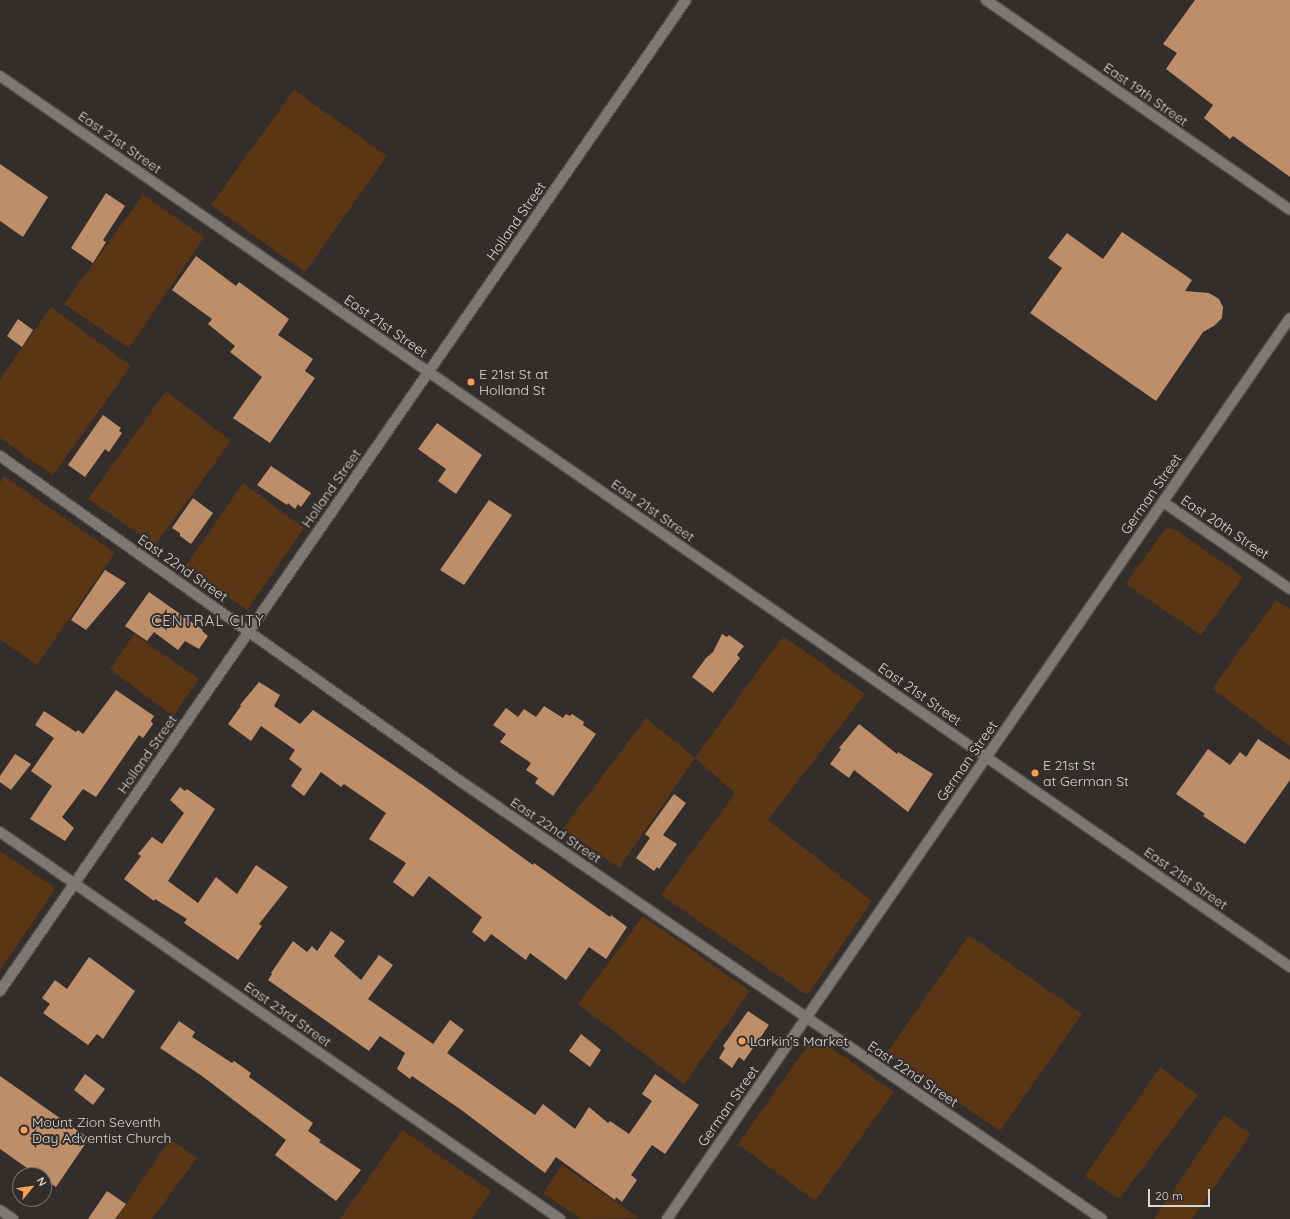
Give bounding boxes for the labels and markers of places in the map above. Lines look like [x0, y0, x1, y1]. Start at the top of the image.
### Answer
place label: E 21st St at Holland St [479, 366, 549, 398]
marker: E 21st St at Holland St [466, 377, 476, 387]
place label: E 21st St at German St [1043, 757, 1129, 790]
marker: E 21st St at German St [1030, 768, 1040, 778]
place label: Larkin's Market [750, 1033, 848, 1049]
marker: Larkin's Market [737, 1036, 747, 1046]
place label: Mount Zion Seventh Day Adventist Church [32, 1114, 171, 1146]
marker: Mount Zion Seventh Day Adventist Church [19, 1125, 29, 1135]

